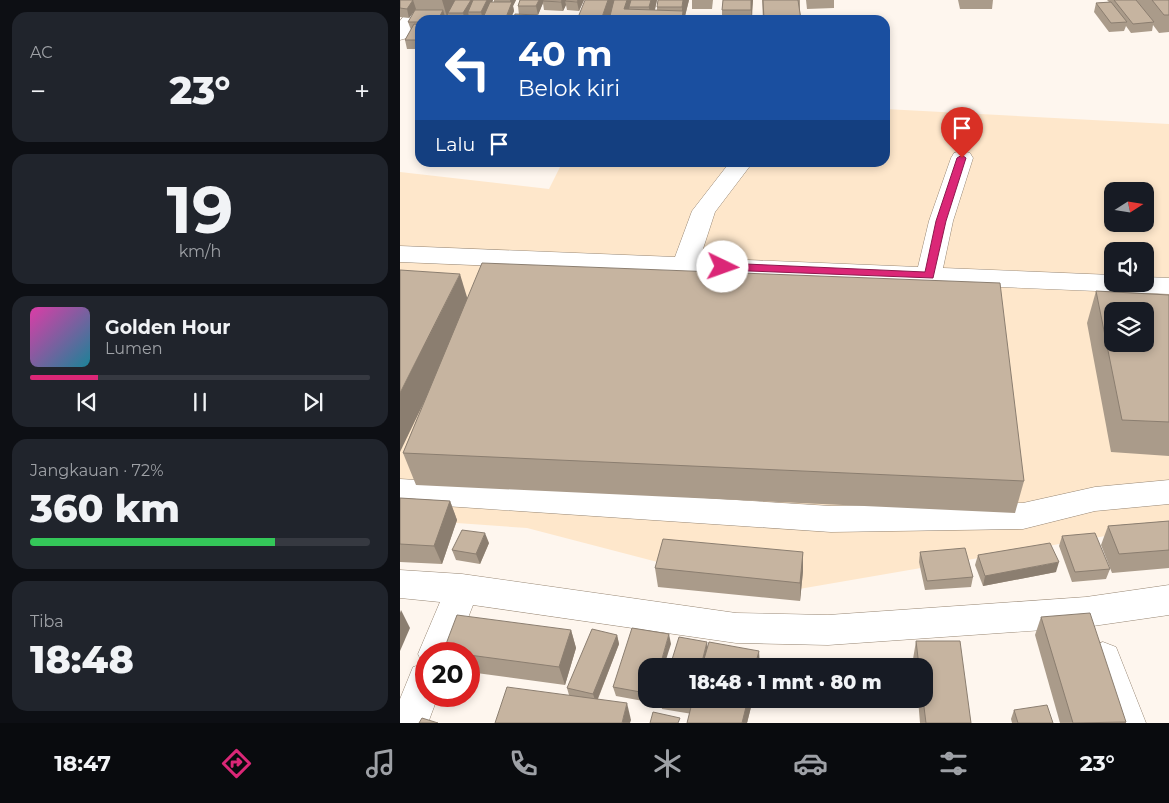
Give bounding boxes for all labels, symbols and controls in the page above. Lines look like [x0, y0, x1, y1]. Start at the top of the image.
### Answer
text: 40 m [518, 32, 613, 75]
icon: left [435, 35, 500, 100]
text: AC [30, 43, 53, 62]
text: 23° [170, 67, 230, 114]
text: − [30, 74, 46, 108]
text: + [354, 74, 370, 108]
text: Belok kiri [518, 75, 620, 102]
pin [941, 107, 983, 158]
icon: arrive [948, 114, 976, 142]
icon: arrive [485, 130, 513, 158]
text: Lalu [435, 133, 475, 156]
text: 19 [167, 170, 233, 249]
north arrow [1104, 182, 1154, 232]
map controls [1104, 182, 1154, 352]
position arrow [696, 240, 748, 292]
text: km/h [179, 242, 221, 261]
button: sound [1104, 242, 1154, 292]
button: layers [1104, 302, 1154, 352]
text: Golden Hour [105, 316, 231, 339]
text: Lumen [105, 339, 163, 358]
icon: previous [73, 388, 101, 416]
icon: pause [186, 388, 214, 416]
icon: next [299, 388, 327, 416]
text: Jangkauan · 72% [30, 461, 163, 480]
text: 360 km [30, 485, 180, 532]
text: Tiba [30, 612, 64, 631]
text: 18:48 [30, 636, 134, 683]
speed limit sign: 20 [415, 642, 480, 707]
text: 18:48 · 1 mnt · 80 m [689, 671, 882, 694]
icon: directions [219, 746, 254, 781]
icon: music [363, 746, 398, 781]
icon: phone [506, 746, 541, 781]
icon: climate [650, 746, 685, 781]
icon: car [793, 746, 828, 781]
icon: filters [936, 746, 971, 781]
text: 18:47 [54, 750, 111, 777]
text: 23° [1080, 750, 1115, 777]

